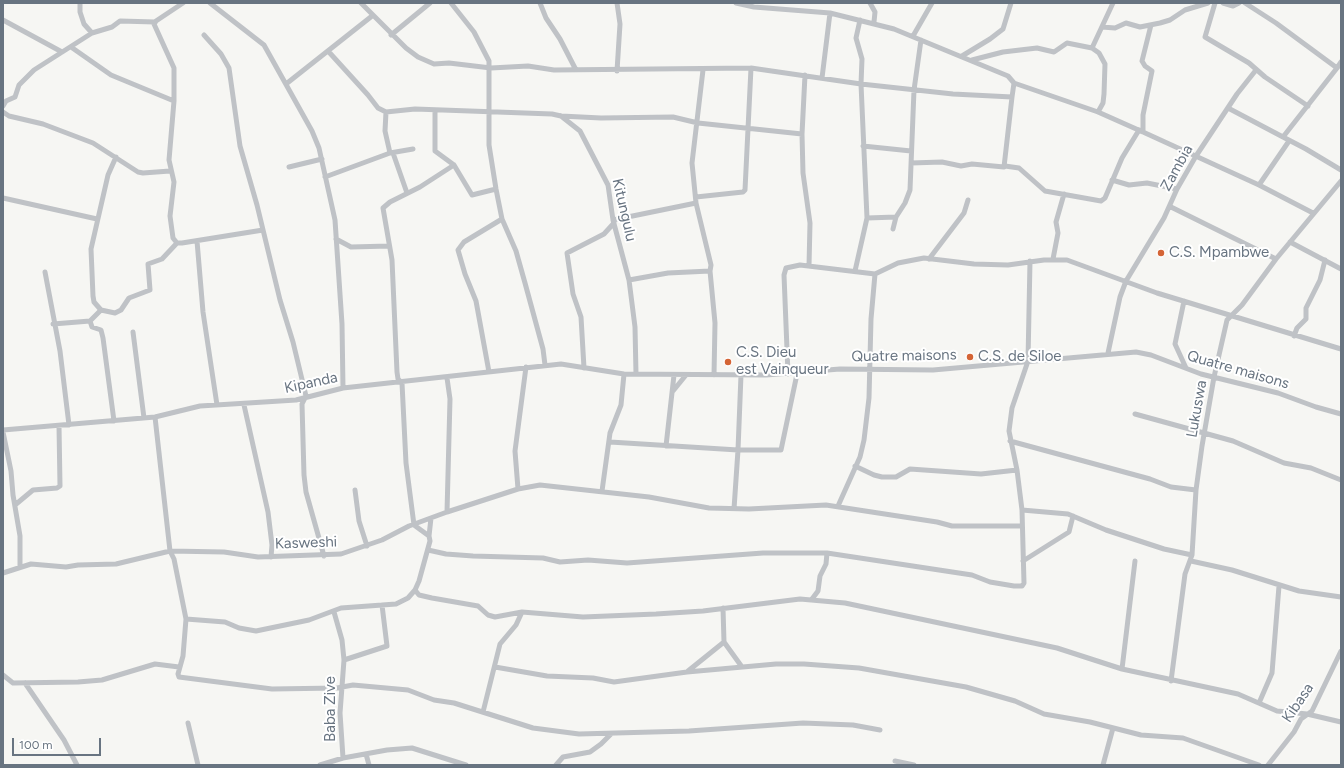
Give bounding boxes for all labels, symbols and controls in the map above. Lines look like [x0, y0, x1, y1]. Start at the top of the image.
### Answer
street label: Zambia [1157, 142, 1197, 194]
street label: Kitungulu [608, 177, 640, 243]
place label: C.S. Mpambwe [1169, 244, 1269, 262]
marker: C.S. Mpambwe [1156, 248, 1166, 258]
place label: C.S. Dieu est Vainqueur [736, 344, 829, 379]
street label: Quatre maisons [851, 346, 957, 366]
street label: Quatre maisons [1185, 347, 1291, 393]
place label: C.S. de Siloe [978, 348, 1062, 366]
marker: C.S. de Siloe [965, 352, 975, 362]
marker: C.S. Dieu est Vainqueur [723, 357, 733, 367]
street label: Kipanda [283, 369, 339, 397]
street label: Lukuswa [1183, 379, 1211, 439]
street label: Kasweshi [275, 533, 337, 553]
street label: Baba Zive [322, 676, 340, 742]
street label: Kibasa [1278, 680, 1318, 726]
scale bar [14, 730, 103, 756]
text: 100 m [19, 738, 53, 752]

